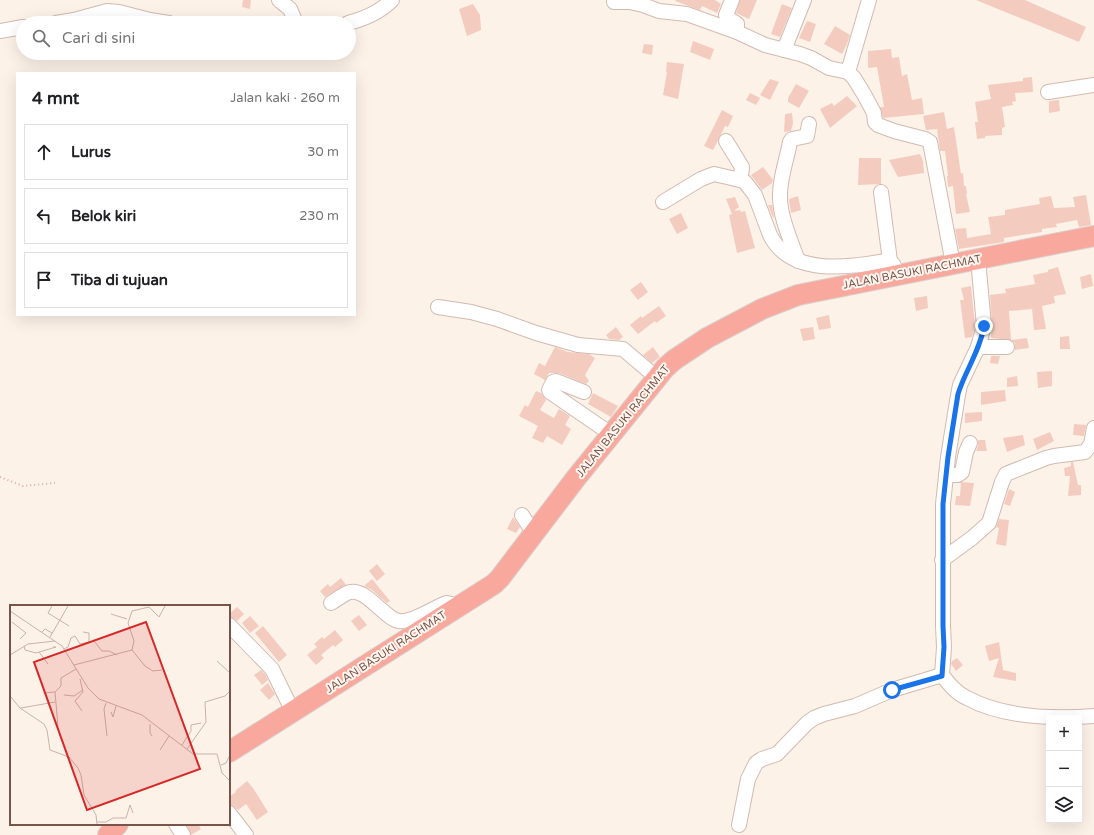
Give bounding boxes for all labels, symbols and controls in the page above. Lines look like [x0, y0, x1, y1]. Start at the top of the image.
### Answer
search box [16, 16, 356, 60]
icon: search [30, 27, 52, 49]
text: Cari di sini [62, 29, 135, 47]
text: 4 mnt [32, 88, 79, 109]
text: Jalan kaki · 260 m [230, 90, 340, 106]
icon: ahead [33, 141, 55, 163]
text: Lurus [71, 143, 111, 161]
text: 30 m [307, 144, 339, 160]
icon: left [33, 205, 55, 227]
text: Belok kiri [71, 207, 136, 225]
text: 230 m [299, 208, 339, 224]
street label: JALAN BASUKI RACHMAT [842, 252, 982, 292]
icon: arrive [33, 269, 55, 291]
text: Tiba di tujuan [71, 271, 168, 289]
route end [975, 317, 993, 335]
street label: JALAN BASUKI RACHMAT [574, 362, 672, 480]
inset map [10, 605, 230, 825]
street label: JALAN BASUKI RACHMAT [324, 608, 449, 696]
route start [883, 681, 901, 699]
map controls [1046, 715, 1082, 823]
button: + [1046, 715, 1082, 751]
button: − [1046, 751, 1082, 787]
button: layers [1046, 787, 1082, 823]

